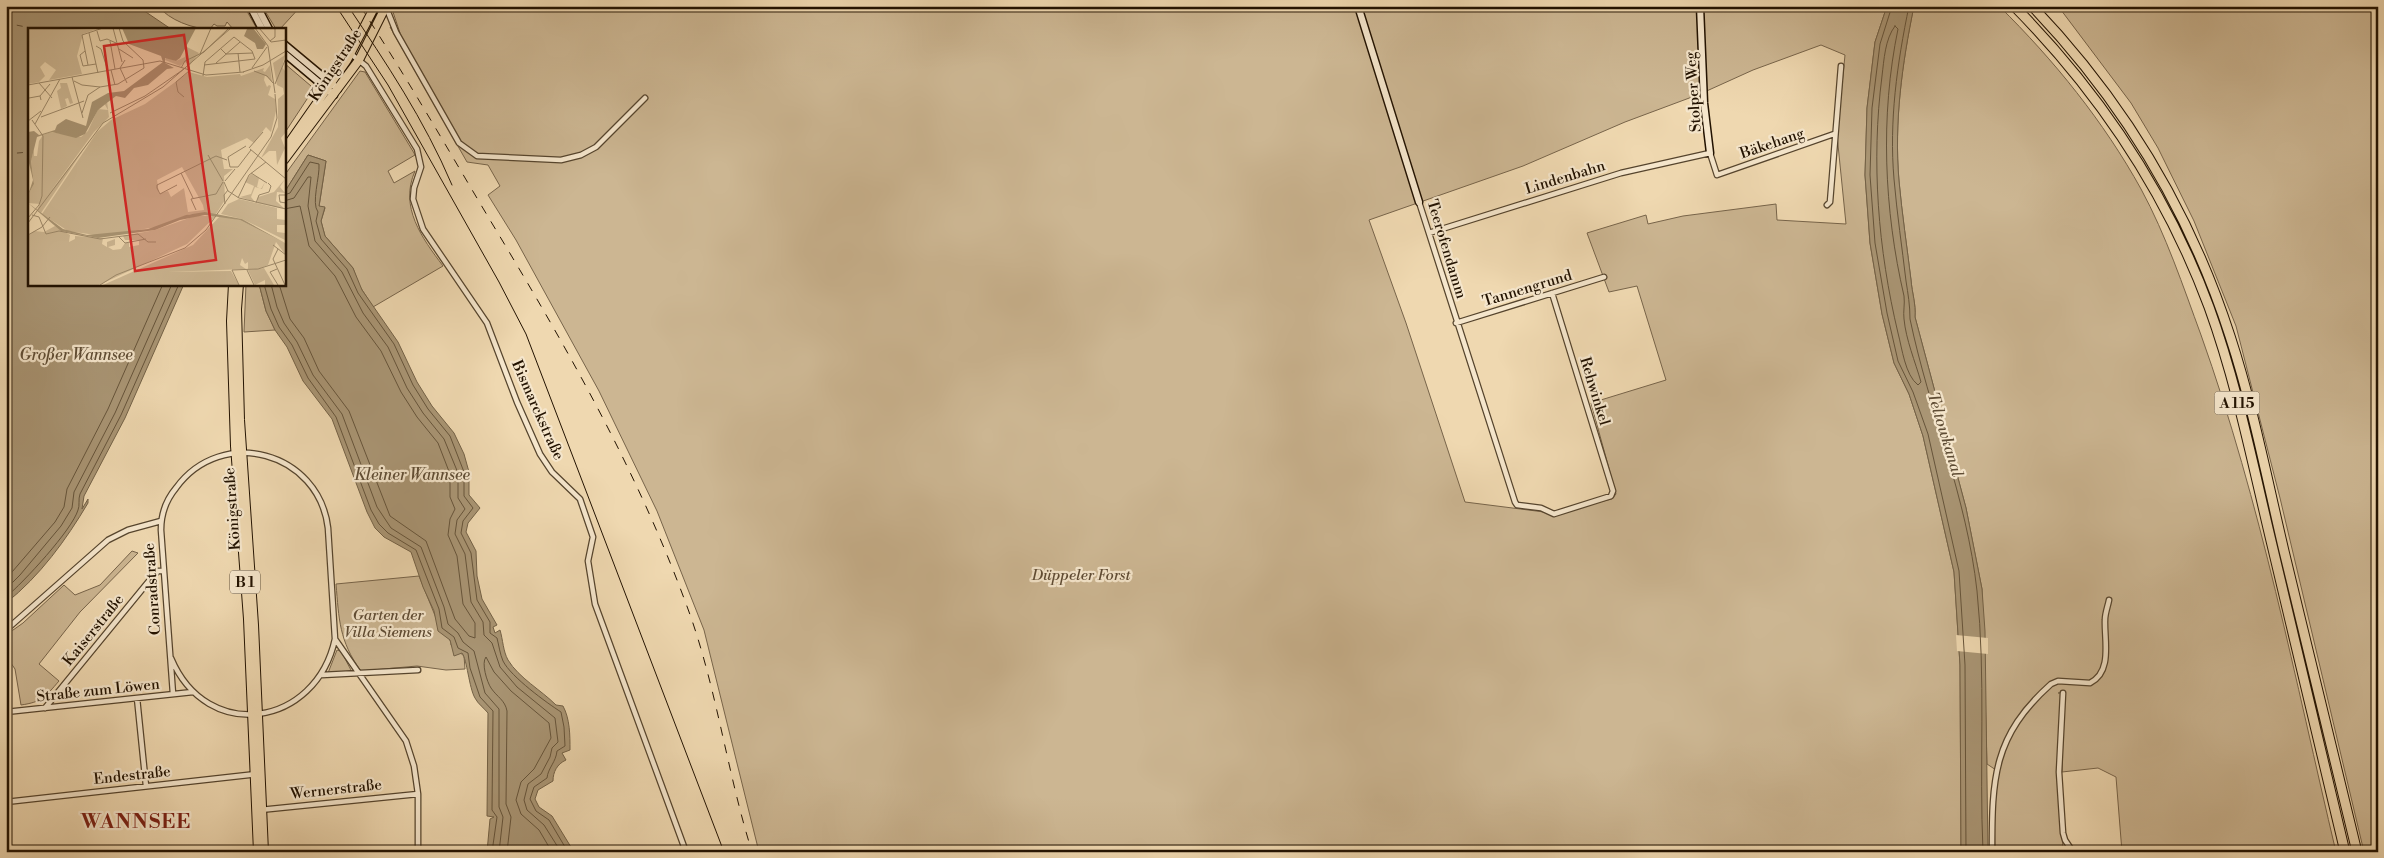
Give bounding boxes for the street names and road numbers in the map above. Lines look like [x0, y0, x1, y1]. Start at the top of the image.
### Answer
street label: Königstraße [305, 25, 366, 105]
street label: Stolper Weg [1681, 51, 1706, 133]
street label: Bäkehang [1737, 124, 1807, 164]
street label: Lindenbahn [1523, 156, 1608, 199]
street label: Teerofendamm [1422, 197, 1471, 301]
street label: Tannengrund [1480, 266, 1575, 311]
street label: Rehwinkel [1575, 355, 1614, 428]
street label: Bismarckstraße [507, 357, 568, 463]
road number: A 115 [2214, 392, 2260, 414]
street label: Königstraße [220, 467, 245, 551]
street label: Conradstraße [140, 542, 165, 636]
road number: B 1 [230, 570, 260, 594]
street label: Kaiserstraße [59, 591, 128, 670]
street label: Straße zum Löwen [35, 675, 161, 706]
street label: Endestraße [93, 762, 172, 789]
street label: Wernerstraße [288, 775, 383, 804]

